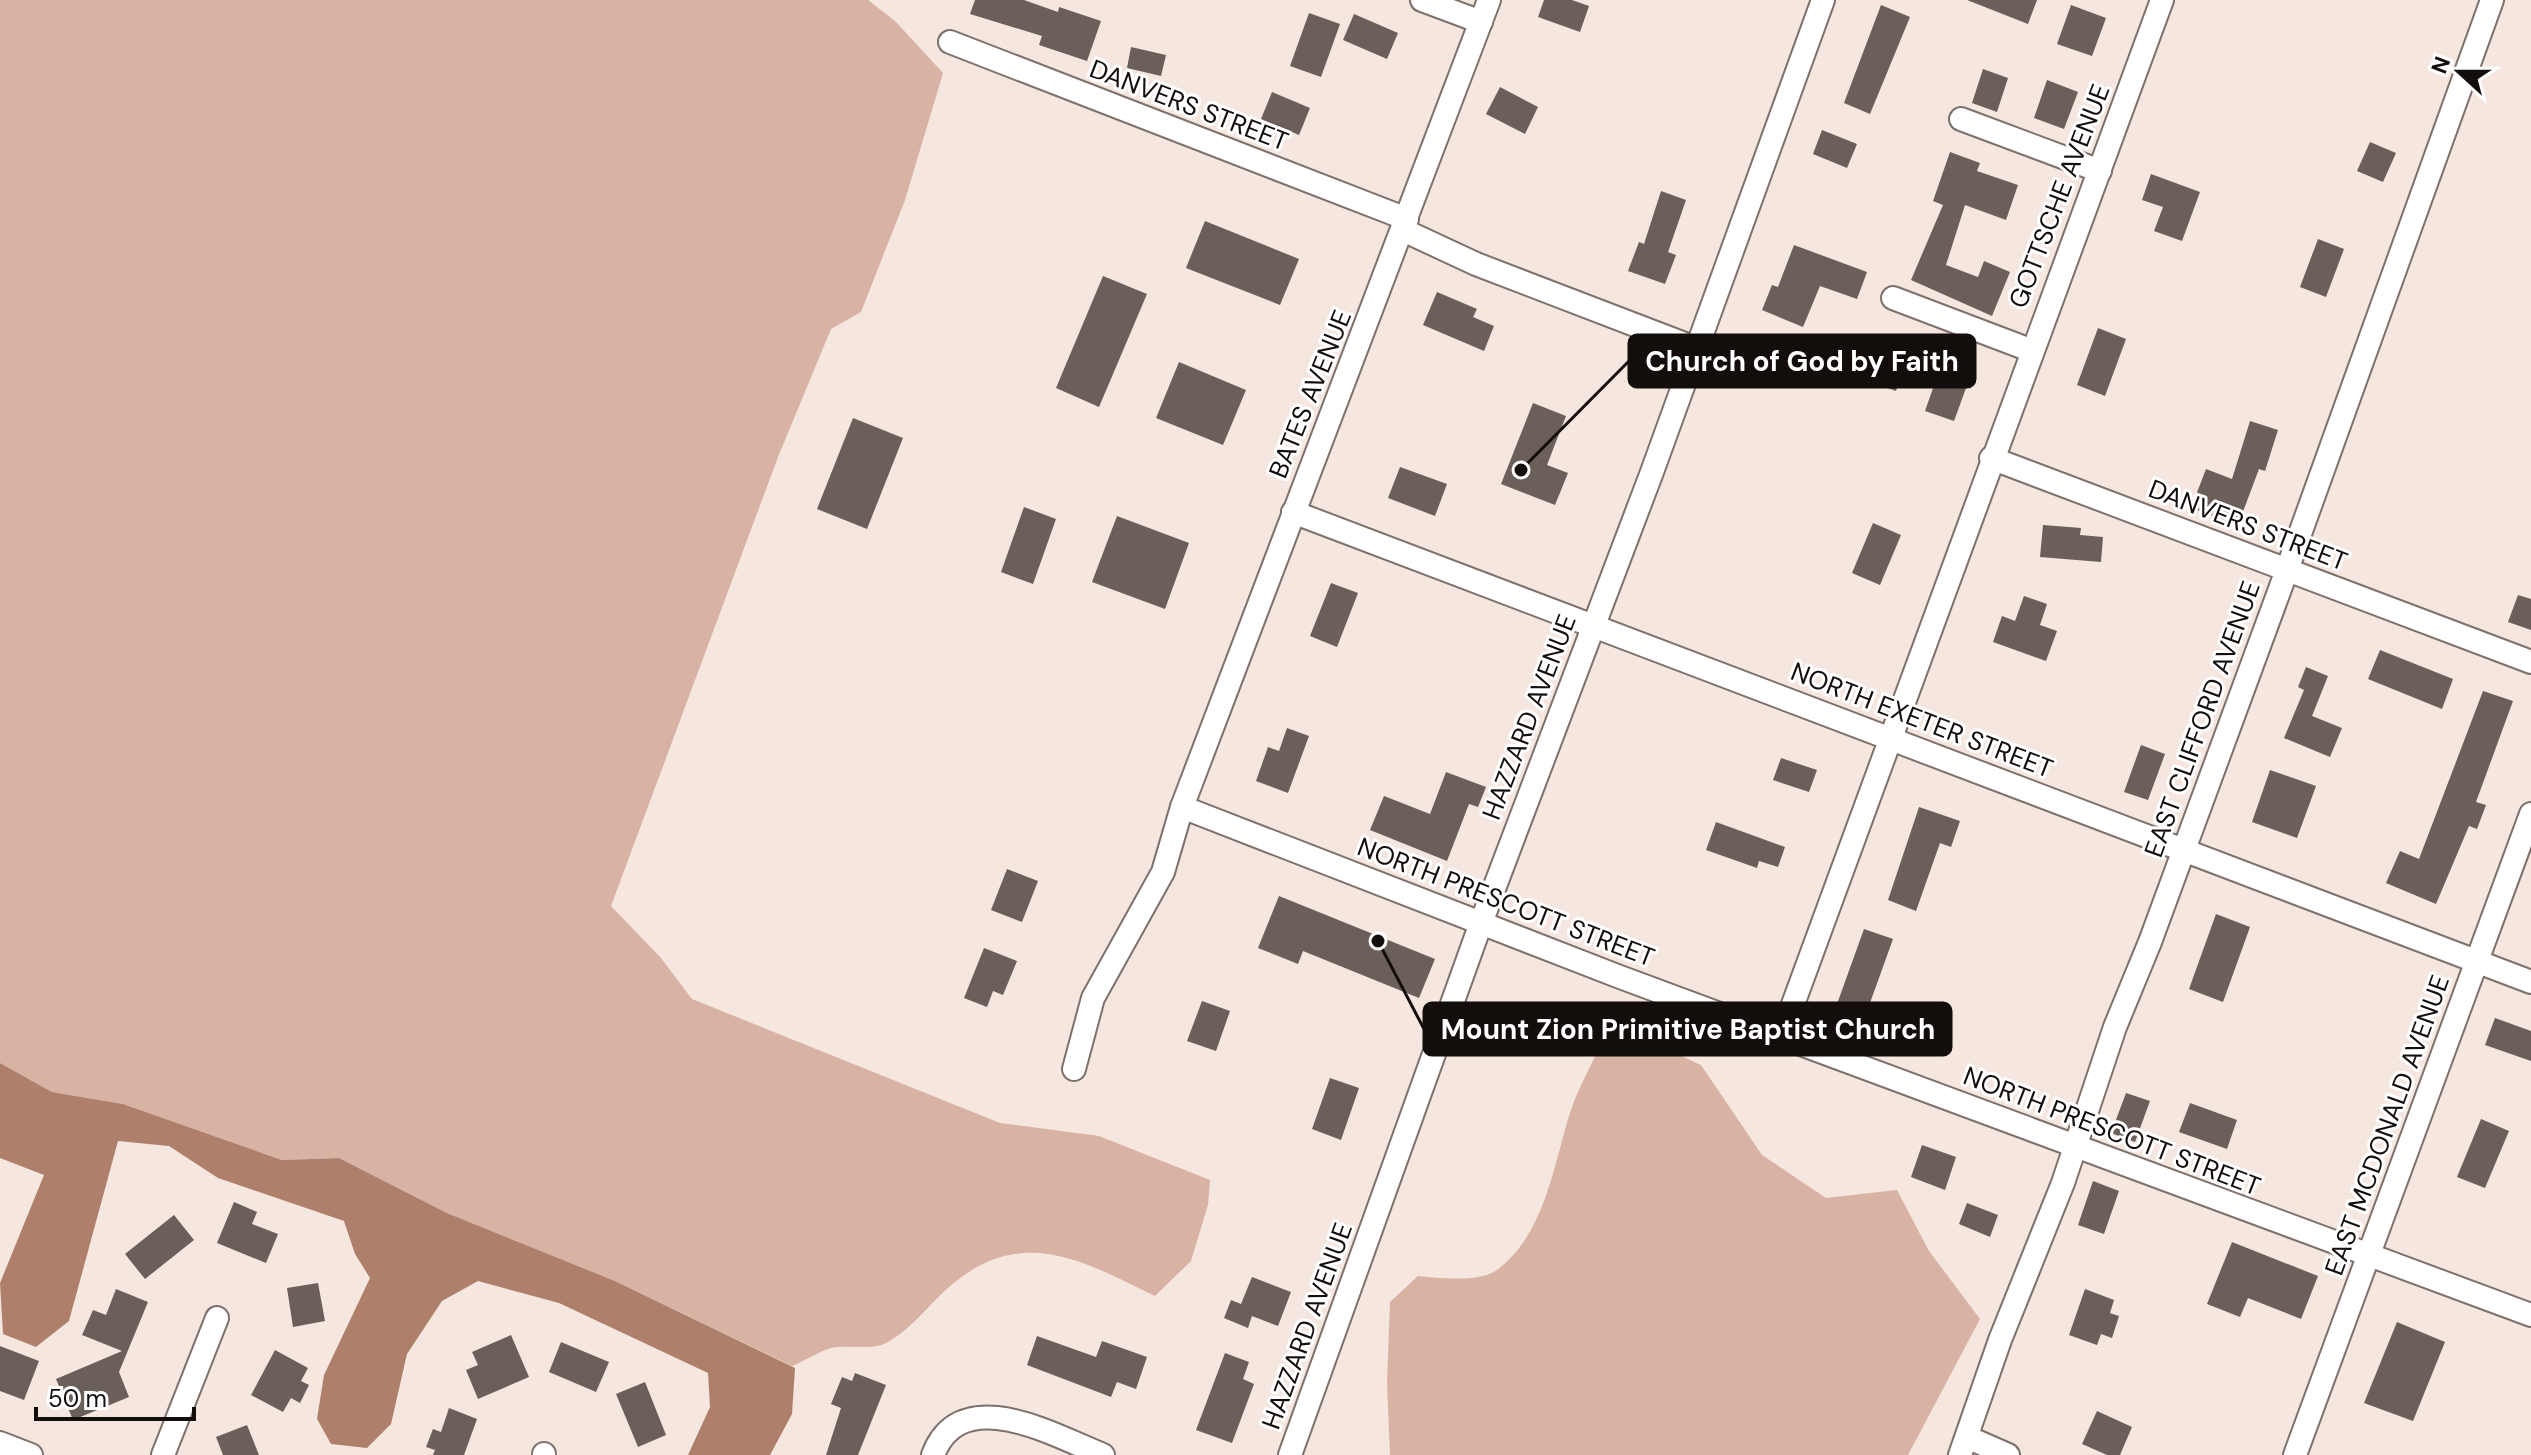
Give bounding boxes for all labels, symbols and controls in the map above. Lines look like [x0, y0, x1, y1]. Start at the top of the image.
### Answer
north arrow [2419, 32, 2499, 112]
street label: DANVERS STREET [1085, 52, 1293, 158]
text: N [2424, 52, 2457, 78]
street label: GOTTSCHE AVENUE [2001, 79, 2117, 313]
street label: BATES AVENUE [1261, 305, 1359, 483]
callout: Church of God by Faith [1629, 335, 1975, 387]
text: Church of God by Faith [1645, 343, 1959, 380]
street label: DANVERS STREET [2144, 472, 2352, 578]
street label: EAST CLIFFORD AVENUE [2136, 576, 2268, 862]
street label: HAZZARD AVENUE [1474, 610, 1584, 824]
street label: NORTH EXETER STREET [1786, 654, 2058, 786]
street label: NORTH PRESCOTT STREET [1353, 830, 1659, 974]
street label: EAST MCDONALD AVENUE [2317, 970, 2457, 1280]
callout: Mount Zion Primitive Baptist Church [1424, 1003, 1951, 1055]
text: Mount Zion Primitive Baptist Church [1441, 1011, 1935, 1048]
street label: NORTH PRESCOTT STREET [1959, 1059, 2265, 1203]
street label: HAZZARD AVENUE [1254, 1218, 1360, 1434]
scale bar [36, 1371, 194, 1421]
text: 50 m [48, 1383, 107, 1414]

